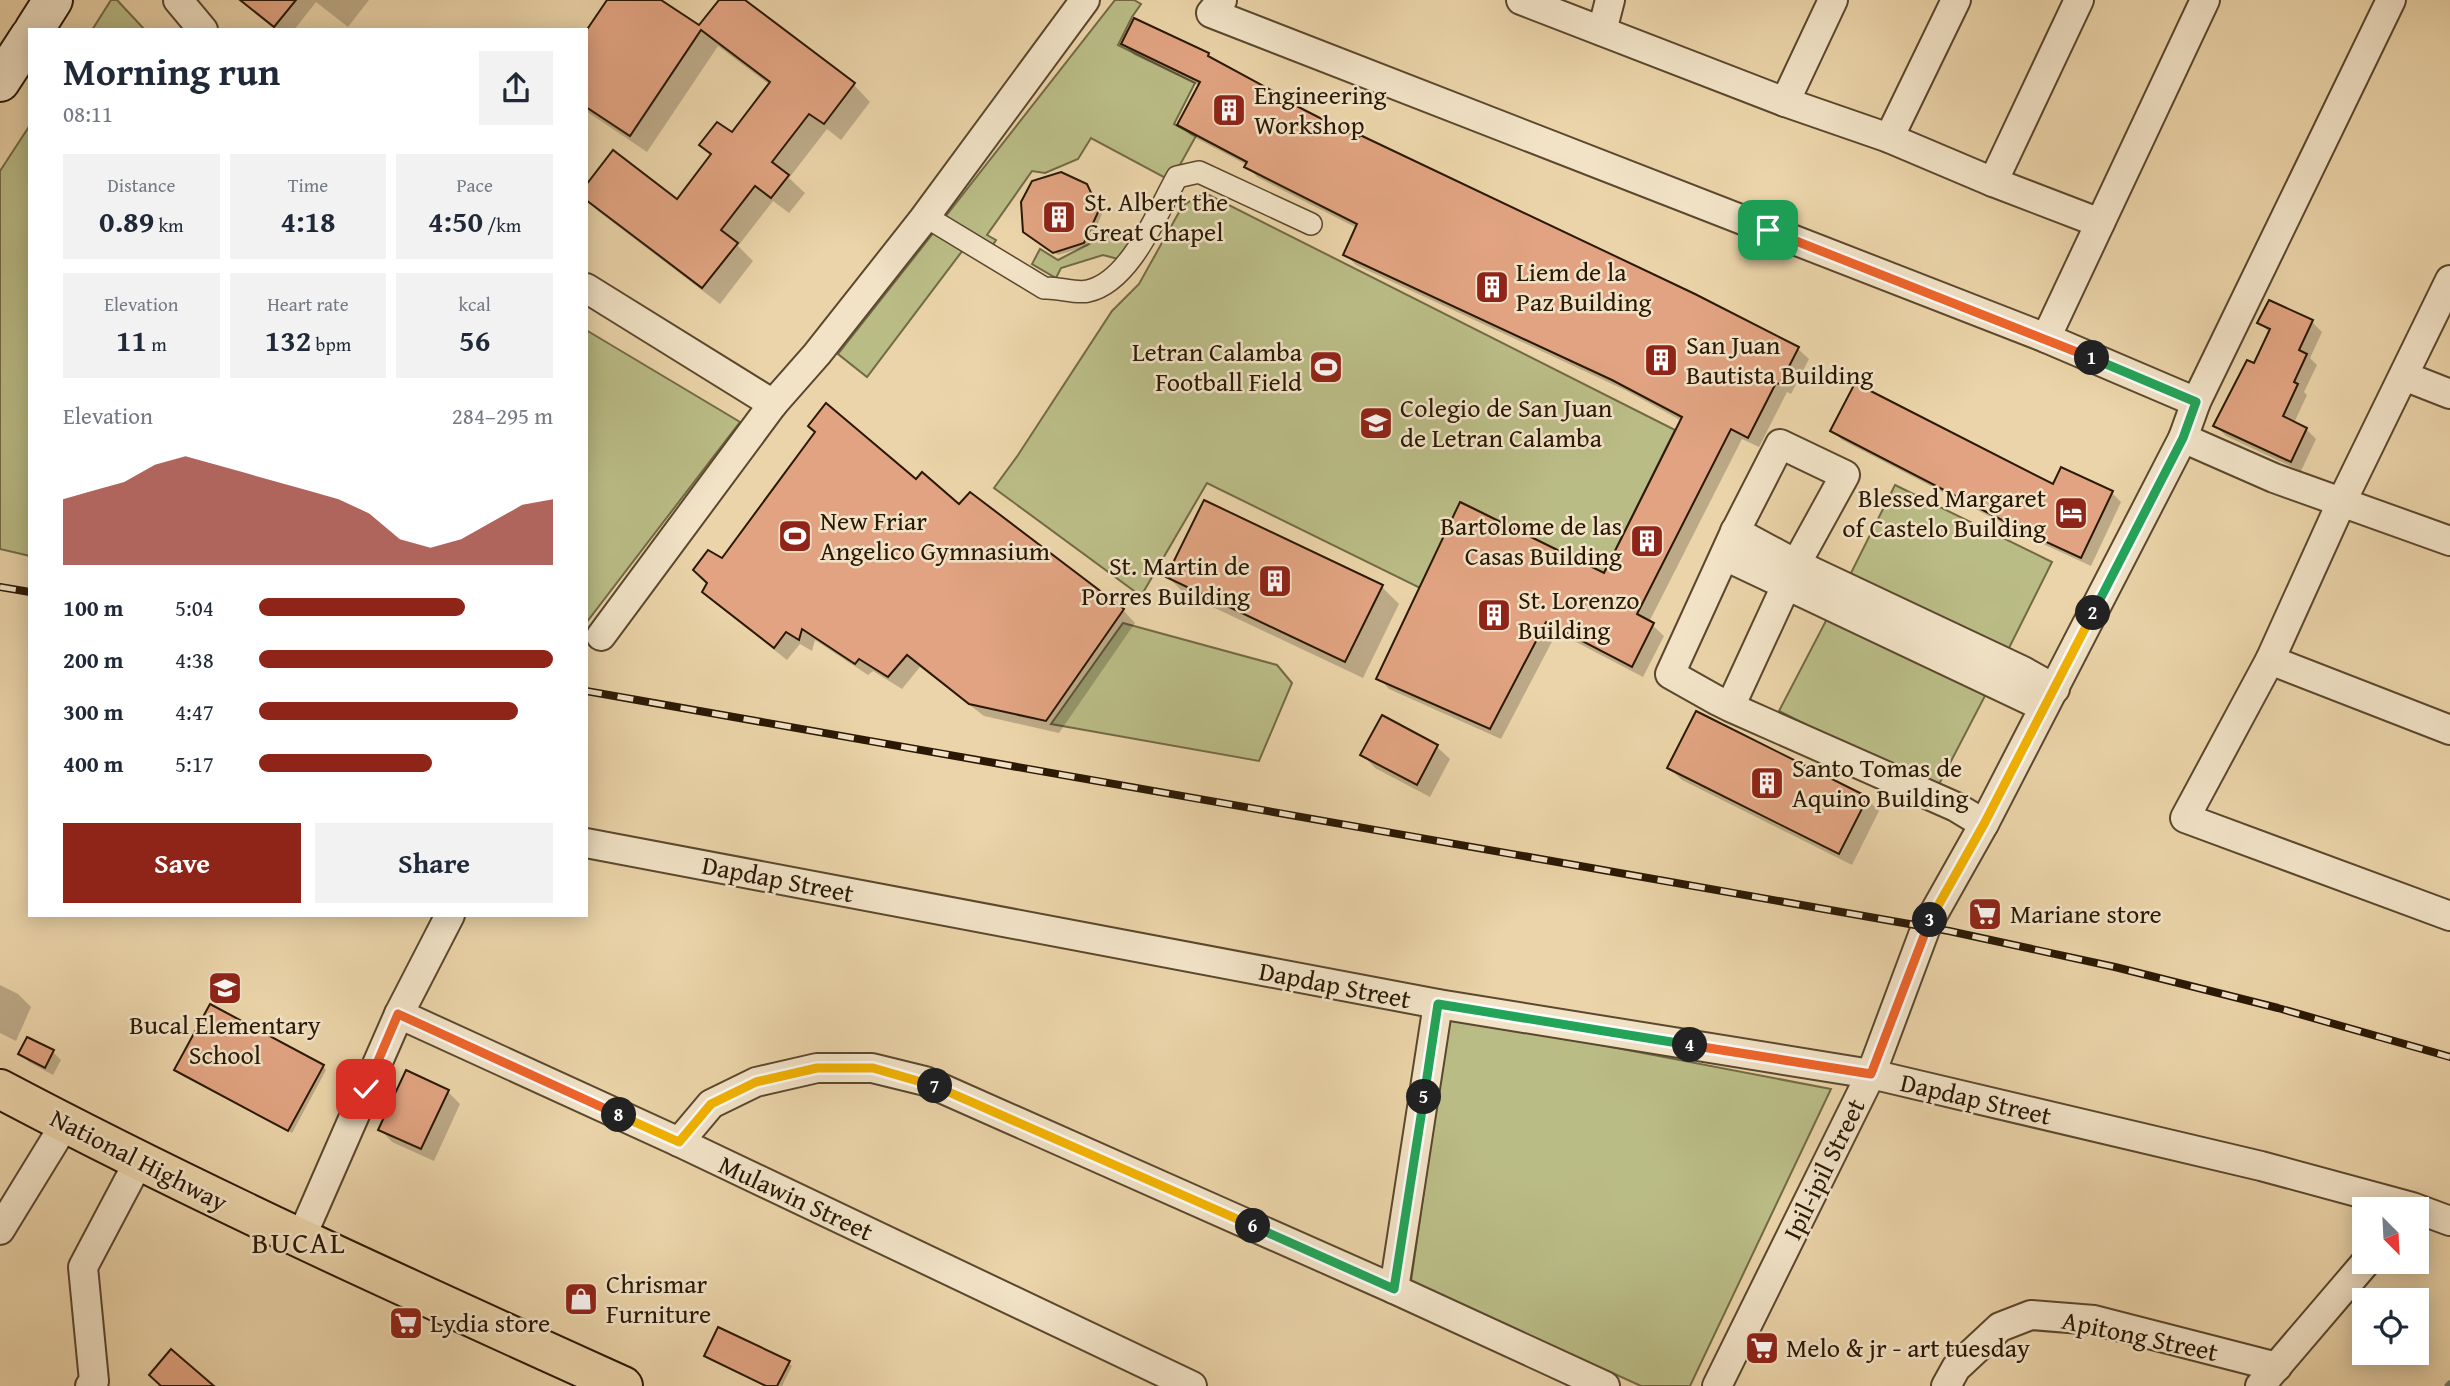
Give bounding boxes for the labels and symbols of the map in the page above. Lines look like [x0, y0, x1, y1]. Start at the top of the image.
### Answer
place label: Engineering Workshop [1254, 75, 1387, 144]
building icon: Engineering Workshop [1210, 91, 1248, 129]
place label: St. Albert the Great Chapel [1084, 182, 1228, 251]
building icon: St. Albert the Great Chapel [1040, 198, 1078, 236]
pin [1738, 200, 1798, 260]
place label: Liem de la Paz Building [1516, 252, 1652, 321]
building icon: Liem de la Paz Building [1473, 268, 1511, 306]
place label: San Juan Bautista Building [1686, 325, 1873, 394]
place label: Letran Calamba Football Field [1132, 332, 1303, 401]
pin: 1 [2074, 340, 2110, 376]
building icon: San Juan Bautista Building [1642, 341, 1680, 379]
sports icon: Letran Calamba Football Field [1307, 348, 1345, 386]
place label: Colegio de San Juan de Letran Calamba [1400, 388, 1613, 457]
school or university icon: Colegio de San Juan de Letran Calamba [1357, 404, 1395, 442]
place label: Blessed Margaret of Castelo Building [1842, 478, 2046, 547]
hotel icon: Blessed Margaret of Castelo Building [2052, 494, 2090, 532]
place label: New Friar Angelico Gymnasium [820, 501, 1050, 570]
place label: Bartolome de las Casas Building [1440, 506, 1622, 575]
sports icon: New Friar Angelico Gymnasium [776, 517, 814, 555]
building icon: Bartolome de las Casas Building [1628, 522, 1666, 560]
place label: St. Martin de Porres Building [1081, 546, 1250, 615]
building icon: St. Martin de Porres Building [1256, 562, 1294, 600]
place label: St. Lorenzo Building [1518, 580, 1640, 649]
building icon: St. Lorenzo Building [1475, 596, 1513, 634]
pin: 2 [2076, 596, 2110, 630]
place label: Santo Tomas de Aquino Building [1792, 748, 1969, 817]
building icon: Santo Tomas de Aquino Building [1748, 764, 1786, 802]
street label: Dapdap Street [699, 845, 857, 912]
place label: Mariane store [2010, 894, 2162, 933]
supermarket icon: Mariane store [1966, 895, 2004, 933]
pin: 3 [1912, 902, 1948, 937]
street label: Dapdap Street [1256, 951, 1414, 1018]
school or university icon: Bucal Elementary School [206, 969, 244, 1007]
place label: Bucal Elementary School [129, 1005, 321, 1074]
pin: 4 [1672, 1028, 1708, 1062]
pin [336, 1059, 396, 1119]
street label: Dapdap Street [1897, 1062, 2055, 1135]
pin: 7 [918, 1068, 953, 1104]
pin: 5 [1406, 1080, 1442, 1114]
street label: Ipil-ipil Street [1772, 1091, 1875, 1246]
street label: National Highway [44, 1098, 235, 1221]
pin: 8 [602, 1098, 636, 1132]
street label: Mulawin Street [713, 1145, 880, 1250]
north arrow [2352, 1197, 2429, 1274]
pin: 6 [1236, 1208, 1270, 1244]
district label: BUCAL [251, 1220, 347, 1264]
place label: Chrismar Furniture [606, 1264, 711, 1333]
shop icon: Chrismar Furniture [562, 1280, 600, 1318]
street label: Apitong Street [2058, 1300, 2222, 1371]
place label: Lydia store [430, 1303, 550, 1342]
supermarket icon: Lydia store [387, 1304, 425, 1342]
place label: Melo & jr - art tuesday [1786, 1328, 2030, 1367]
supermarket icon: Melo & jr - art tuesday [1743, 1329, 1781, 1367]

